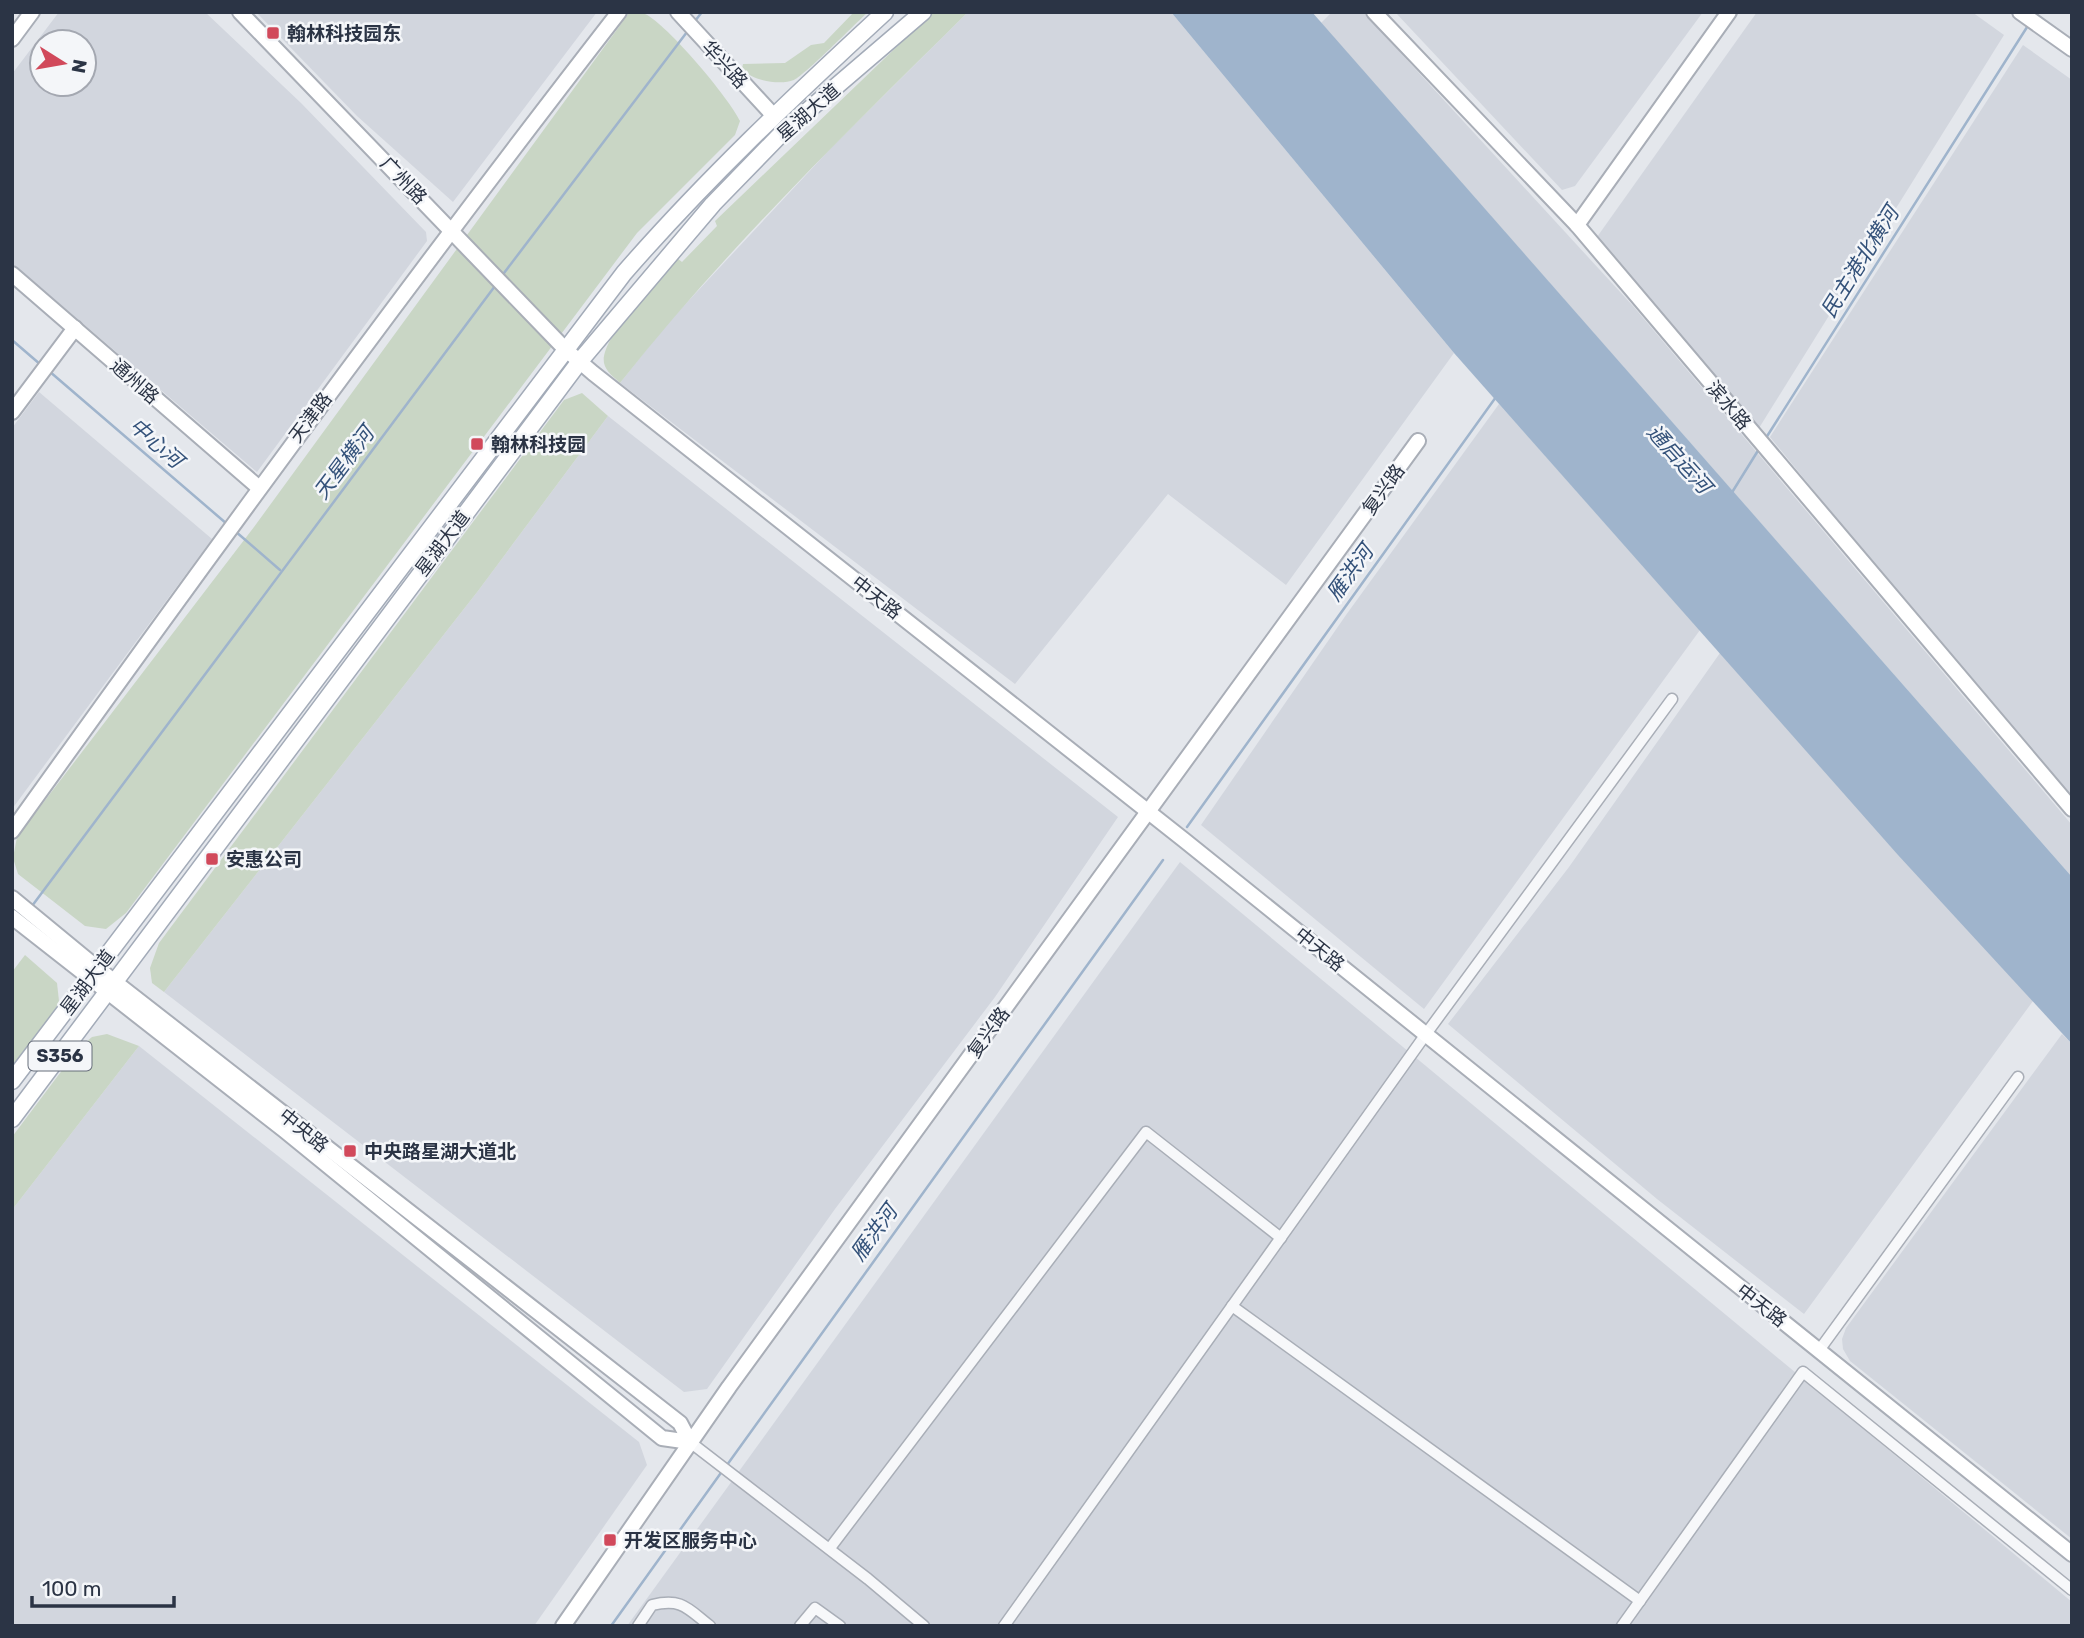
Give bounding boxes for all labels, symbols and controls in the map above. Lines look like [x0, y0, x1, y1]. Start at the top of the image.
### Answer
place label: 翰林科技园东 [287, 22, 401, 45]
marker: 翰林科技园东 [265, 25, 281, 41]
north arrow [28, 28, 98, 98]
street label: 华兴路 [697, 36, 752, 93]
text: N [67, 57, 92, 75]
street label: 星湖大道 [772, 79, 845, 146]
street label: 广州路 [376, 152, 432, 209]
water label: 民主港北横河 [1816, 198, 1906, 322]
street label: 通州路 [106, 354, 164, 409]
street label: 滨水路 [1701, 376, 1756, 435]
street label: 天津路 [284, 388, 337, 447]
water label: 中心河 [124, 413, 191, 475]
water label: 天星横河 [308, 418, 381, 504]
water label: 通启运河 [1642, 419, 1719, 501]
place label: 翰林科技园 [491, 433, 586, 456]
marker: 翰林科技园 [469, 436, 485, 452]
street label: 复兴路 [1357, 459, 1409, 519]
street label: 星湖大道 [410, 506, 474, 581]
water label: 雁洪河 [1321, 537, 1381, 606]
street label: 中天路 [847, 571, 906, 624]
place label: 安惠公司 [226, 848, 302, 871]
marker: 安惠公司 [204, 851, 220, 867]
street label: 中天路 [1290, 923, 1349, 976]
street label: 星湖大道 [55, 945, 119, 1020]
street label: 复兴路 [962, 1002, 1014, 1062]
road number: S356 [28, 1042, 92, 1070]
street label: 中央路 [274, 1104, 333, 1157]
place label: 中央路星湖大道北 [364, 1140, 516, 1163]
marker: 中央路星湖大道北 [342, 1143, 358, 1159]
water label: 雁洪河 [845, 1197, 905, 1266]
street label: 中天路 [1732, 1279, 1791, 1332]
place label: 开发区服务中心 [624, 1529, 757, 1552]
marker: 开发区服务中心 [602, 1532, 618, 1548]
scale bar [32, 1564, 173, 1608]
text: 100 m [42, 1576, 101, 1601]

